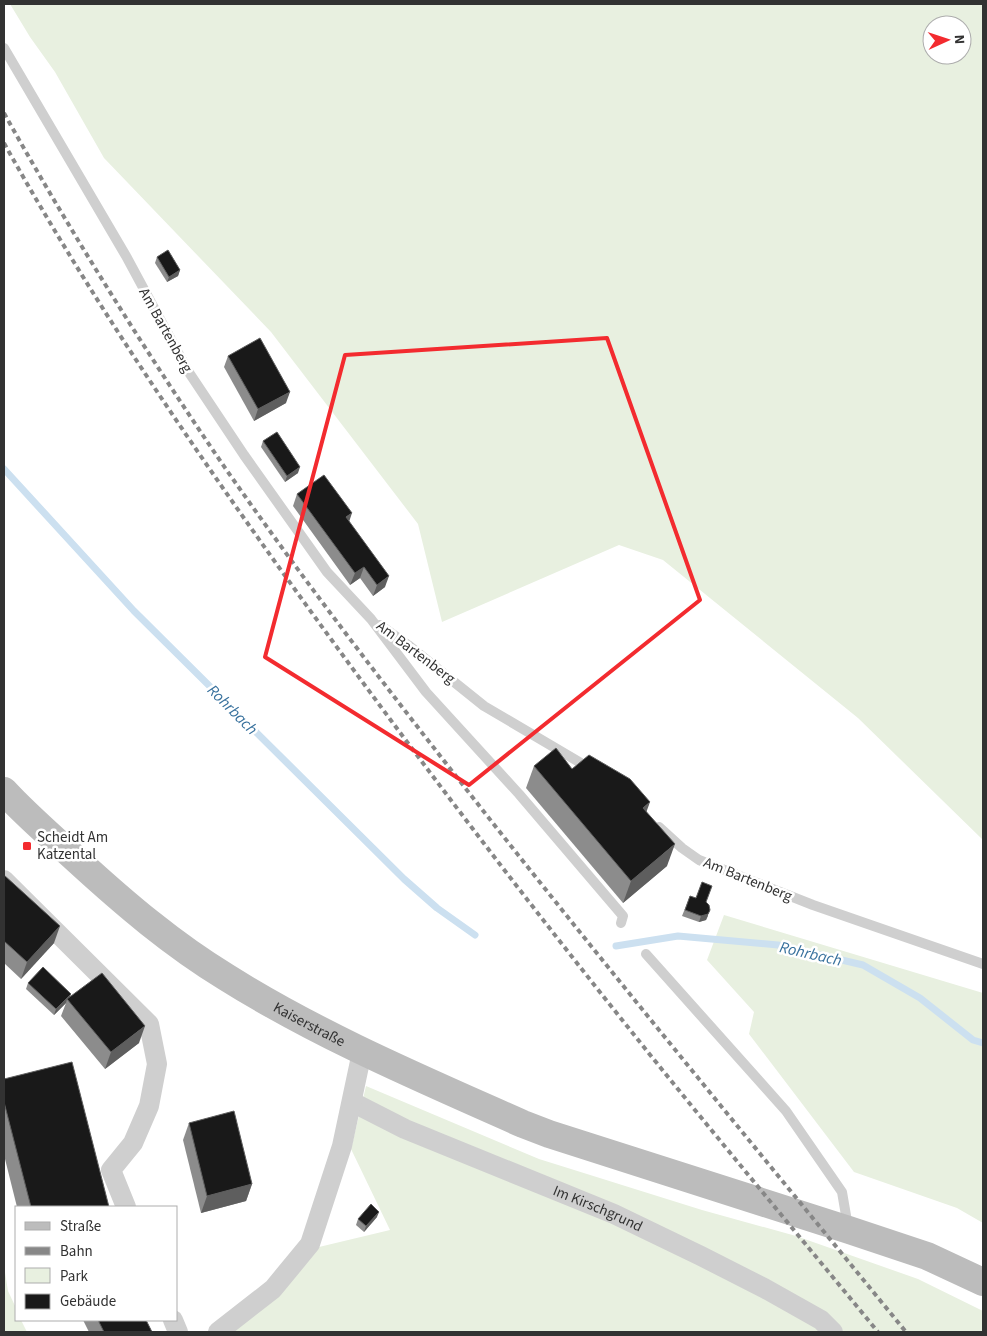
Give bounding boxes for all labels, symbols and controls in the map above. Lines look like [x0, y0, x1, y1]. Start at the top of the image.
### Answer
north arrow [922, 15, 972, 65]
text: N [949, 34, 969, 45]
street label: Am Bartenberg [134, 284, 198, 377]
street label: Am Bartenberg [372, 616, 460, 689]
water label: Rohrbach [202, 680, 262, 740]
place label: Scheidt Am Katzental [37, 827, 108, 865]
marker: Scheidt Am Katzental [21, 840, 33, 852]
street label: Am Bartenberg [700, 852, 796, 907]
water label: Rohrbach [777, 936, 844, 972]
street label: Kaiserstraße [269, 997, 349, 1052]
street label: Im Kirschgrund [550, 1180, 646, 1237]
legend [15, 1206, 178, 1321]
text: Straße [60, 1216, 101, 1237]
text: Bahn [60, 1241, 93, 1262]
text: Park [60, 1266, 89, 1287]
text: Gebäude [60, 1291, 116, 1312]

